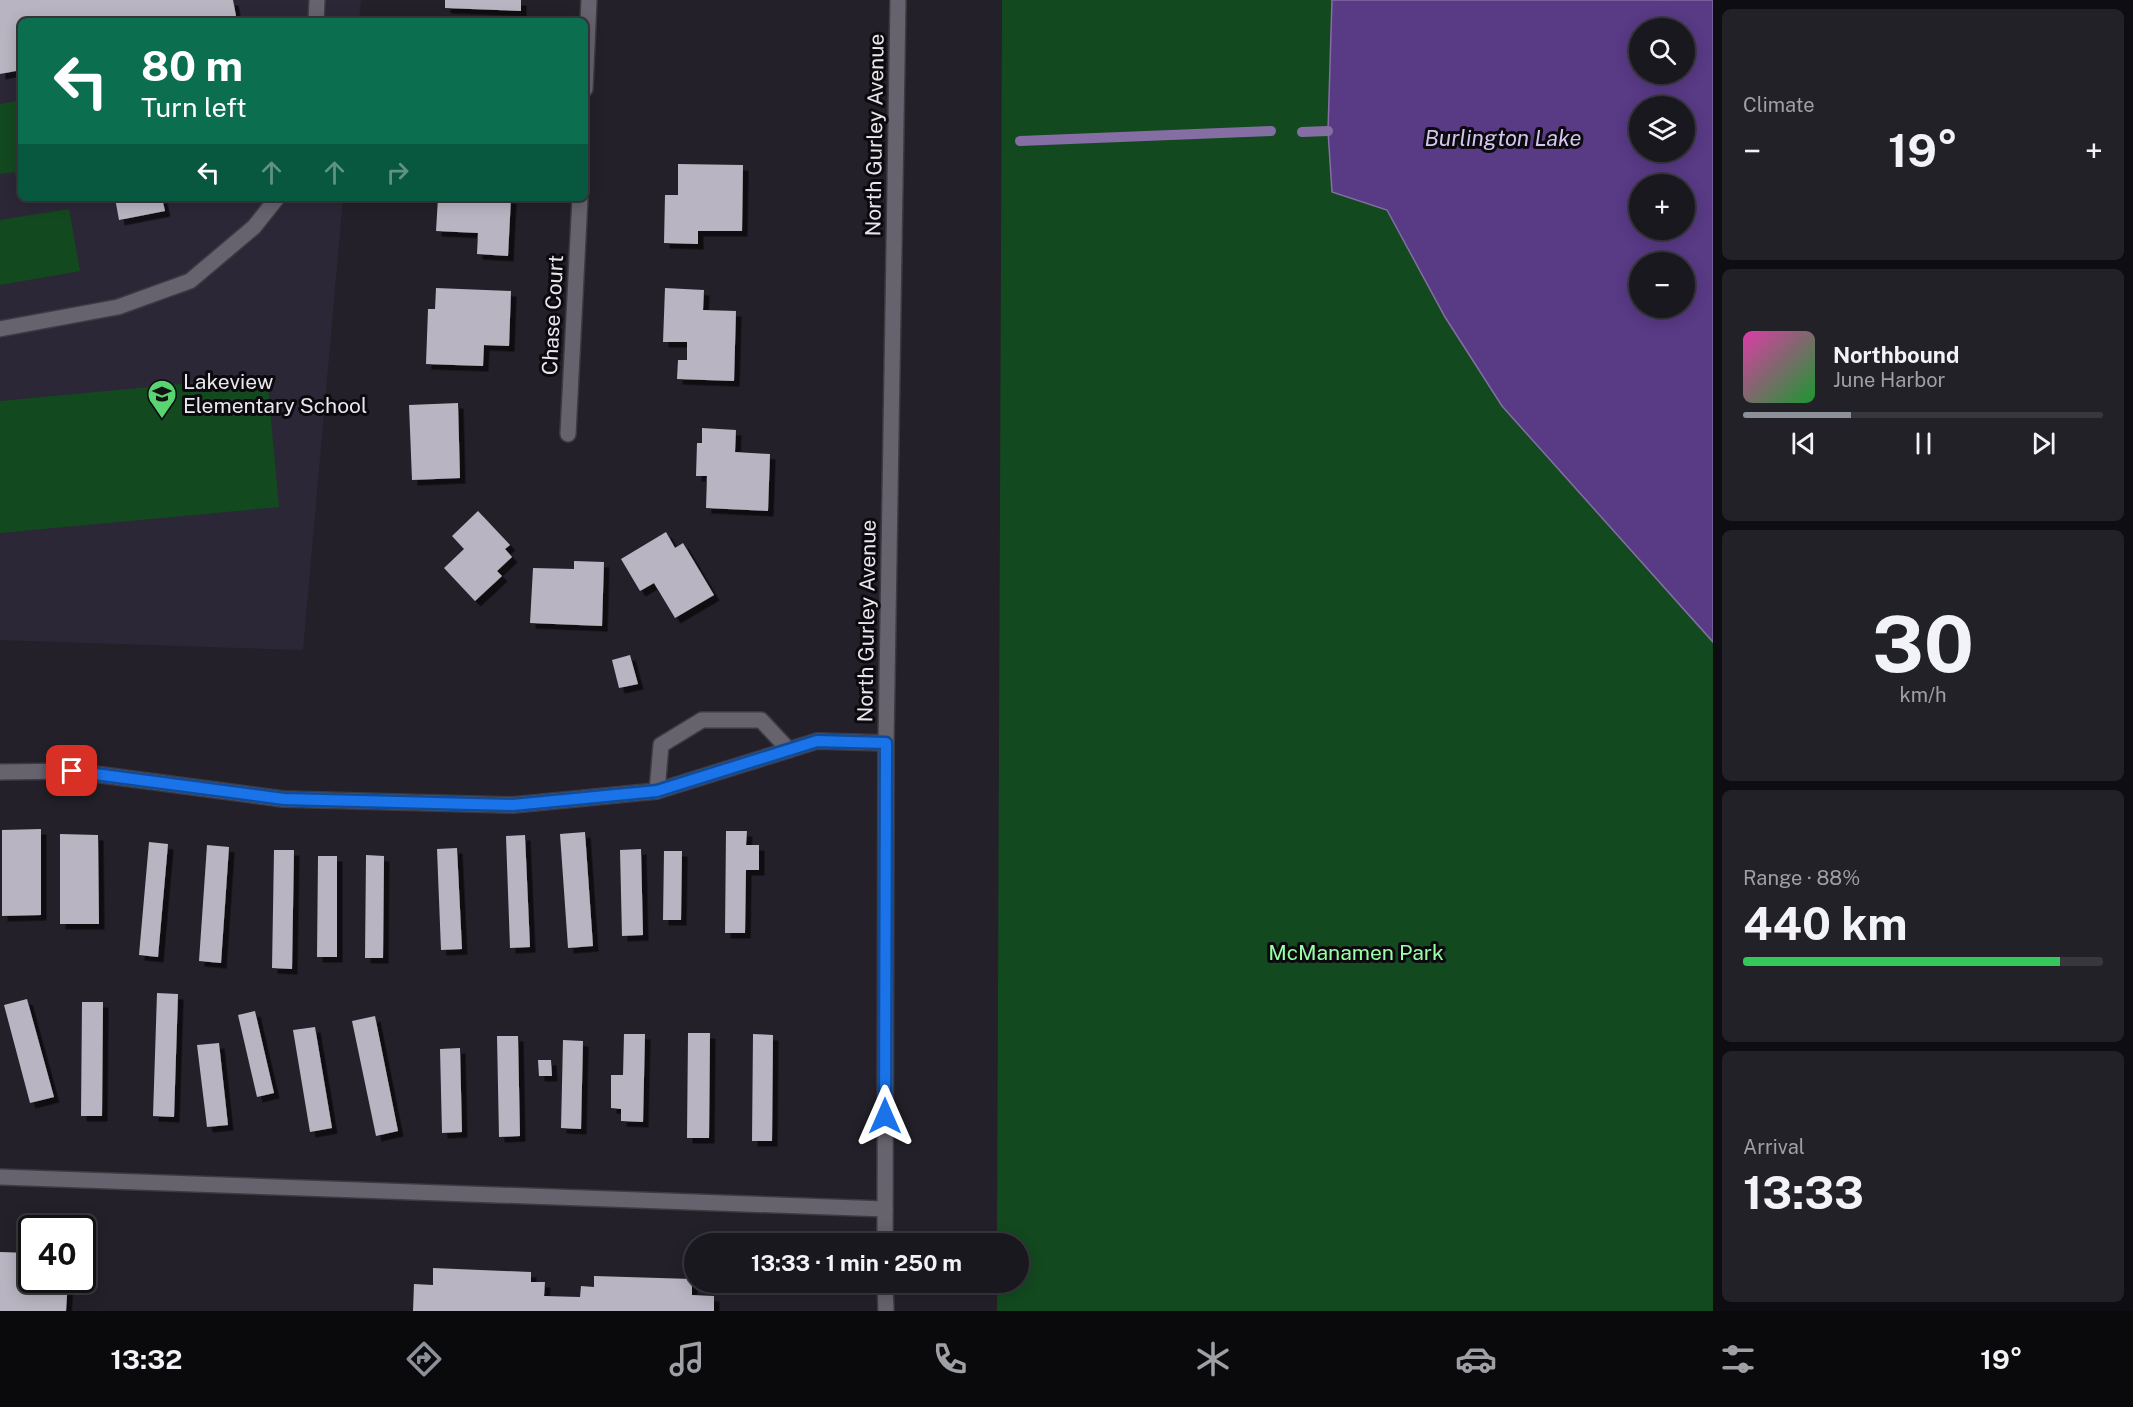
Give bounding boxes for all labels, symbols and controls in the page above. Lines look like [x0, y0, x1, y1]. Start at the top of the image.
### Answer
map controls [1629, 18, 1695, 318]
button: search [1629, 18, 1695, 84]
street label: North Gurley Avenue [860, 33, 889, 237]
text: 80 m [141, 41, 243, 90]
icon: left [42, 42, 120, 120]
text: Turn left [141, 91, 247, 123]
text: Climate [1743, 93, 1815, 117]
button: layers [1629, 96, 1695, 162]
text: 19° [1888, 124, 1958, 177]
water label: Burlington Lake [1425, 125, 1581, 151]
text: − [1743, 132, 1761, 170]
text: + [2085, 132, 2103, 170]
icon: left [192, 156, 225, 189]
icon: ahead [255, 156, 288, 189]
icon: ahead [318, 156, 351, 189]
icon: right [381, 156, 414, 189]
button: + [1629, 174, 1695, 240]
button: − [1629, 252, 1695, 318]
street label: Chase Court [537, 254, 568, 376]
text: Northbound [1833, 342, 1959, 368]
text: June Harbor [1833, 368, 1945, 392]
place label: Lakeview Elementary School [183, 369, 367, 418]
school or university icon: Lakeview Elementary School [146, 378, 178, 420]
icon: previous [1787, 427, 1820, 460]
icon: pause [1907, 427, 1940, 460]
icon: next [2027, 427, 2060, 460]
street label: North Gurley Avenue [852, 519, 881, 723]
text: 30 [1872, 598, 1974, 690]
text: km/h [1899, 683, 1947, 707]
pin [46, 745, 97, 796]
icon: arrive [55, 754, 88, 787]
text: Range · 88% [1743, 866, 1860, 890]
text: 440 km [1743, 897, 1908, 950]
park label: McManamen Park [1268, 940, 1444, 965]
position arrow [853, 1084, 917, 1148]
text: Arrival [1743, 1135, 1805, 1159]
text: 13:33 [1743, 1166, 1864, 1219]
speed limit sign: 40 [18, 1215, 96, 1293]
text: 13:33 · 1 min · 250 m [751, 1250, 962, 1276]
icon: directions [403, 1338, 445, 1380]
icon: music [666, 1338, 708, 1380]
icon: phone [929, 1338, 971, 1380]
icon: climate [1192, 1338, 1234, 1380]
icon: car [1455, 1338, 1497, 1380]
icon: filters [1717, 1338, 1759, 1380]
text: 13:32 [110, 1343, 182, 1375]
text: 19° [1980, 1343, 2022, 1375]

